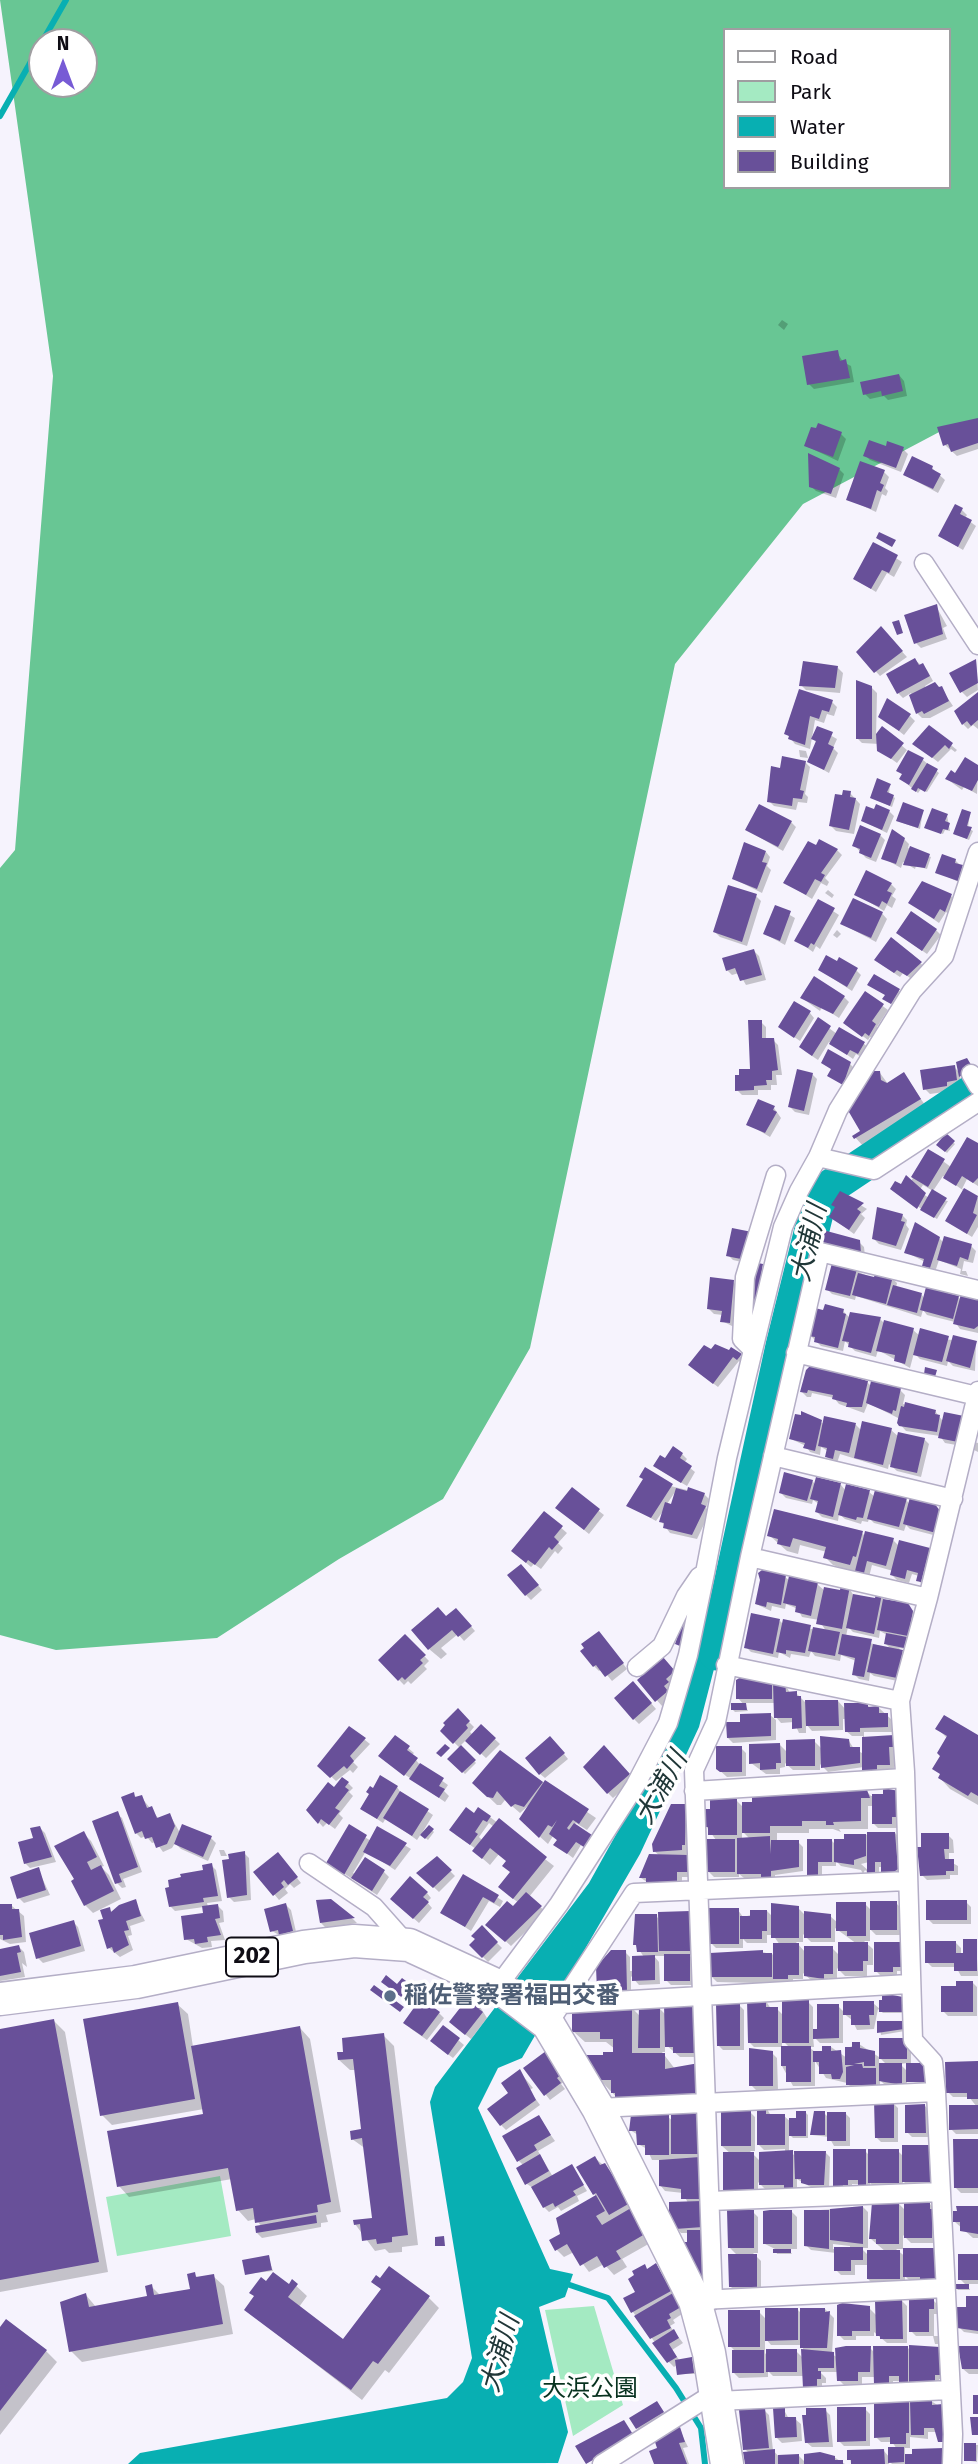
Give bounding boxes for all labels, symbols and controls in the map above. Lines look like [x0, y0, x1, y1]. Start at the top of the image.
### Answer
north arrow [28, 28, 98, 98]
legend [722, 28, 950, 189]
text: N [57, 32, 69, 55]
text: Road [790, 44, 838, 70]
text: Park [790, 79, 831, 105]
text: Water [790, 114, 845, 140]
text: Building [790, 149, 869, 175]
water label: 大浦川 [786, 1201, 834, 1285]
water label: 大浦川 [629, 1746, 695, 1830]
road number: 202 [226, 1938, 278, 1976]
place label: 稲佐警察署福田交番 [404, 1982, 620, 2010]
marker: 稲佐警察署福田交番 [382, 1988, 398, 2004]
water label: 大浦川 [475, 2312, 527, 2396]
park label: 大浜公園 [542, 2375, 638, 2403]

